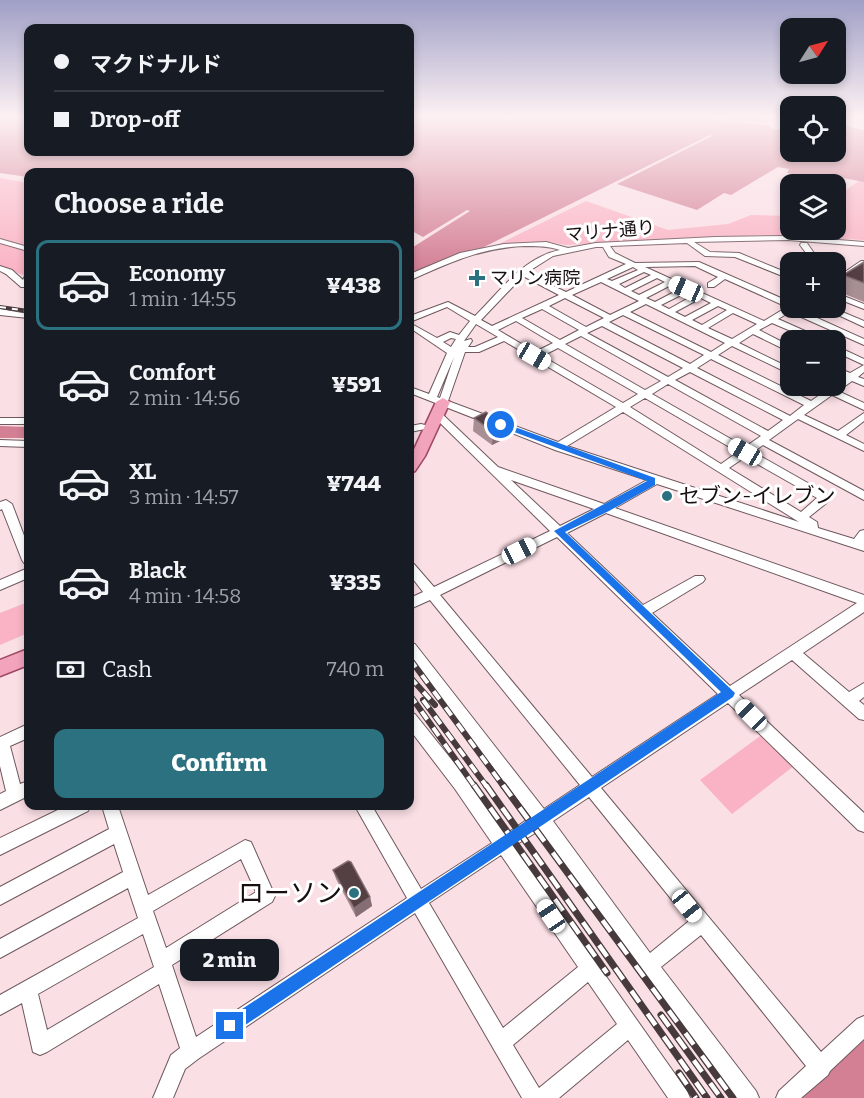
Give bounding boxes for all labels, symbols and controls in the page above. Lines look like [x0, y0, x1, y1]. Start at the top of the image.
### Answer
north arrow [780, 18, 846, 84]
map controls [780, 18, 846, 396]
text: マクドナルド [90, 51, 222, 78]
button: locate [780, 96, 846, 162]
text: Drop-off [90, 106, 180, 133]
button: layers [780, 174, 846, 240]
text: Choose a ride [54, 188, 224, 220]
street label: マリナ通り [564, 216, 656, 246]
button: + [780, 252, 846, 318]
icon: car [57, 258, 111, 312]
text: Economy [129, 260, 225, 287]
place label: マリン病院 [490, 267, 580, 289]
marker: マリン病院 [468, 269, 486, 287]
text: ¥438 [326, 272, 381, 299]
car [666, 273, 706, 305]
text: 1 min · 14:55 [129, 287, 236, 311]
button: − [780, 330, 846, 396]
car [514, 339, 554, 373]
icon: car [57, 357, 111, 411]
text: Comfort [129, 359, 216, 386]
text: ¥591 [331, 371, 381, 398]
text: 2 min · 14:56 [129, 386, 240, 410]
route start [487, 411, 514, 438]
car [725, 435, 765, 469]
icon: car [57, 456, 111, 510]
text: XL [129, 458, 156, 485]
text: ¥744 [327, 470, 381, 497]
place label: セブン-イレブン [679, 483, 836, 509]
text: 3 min · 14:57 [129, 485, 239, 509]
marker: セブン-イレブン [660, 489, 674, 503]
car [499, 535, 539, 567]
icon: car [57, 555, 111, 609]
text: Black [129, 557, 186, 584]
text: ¥335 [329, 569, 381, 596]
text: 4 min · 14:58 [129, 584, 241, 608]
icon: cash [54, 653, 87, 686]
text: Cash [102, 656, 152, 683]
text: 740 m [327, 657, 384, 681]
car [732, 696, 770, 734]
button: Confirm [54, 729, 384, 798]
place label: ローソン [238, 878, 342, 909]
marker: ローソン [347, 886, 361, 900]
car [669, 886, 705, 926]
car [533, 896, 569, 936]
callout: 2 min [180, 939, 280, 981]
text: 2 min [203, 948, 256, 972]
route end [216, 1012, 243, 1039]

